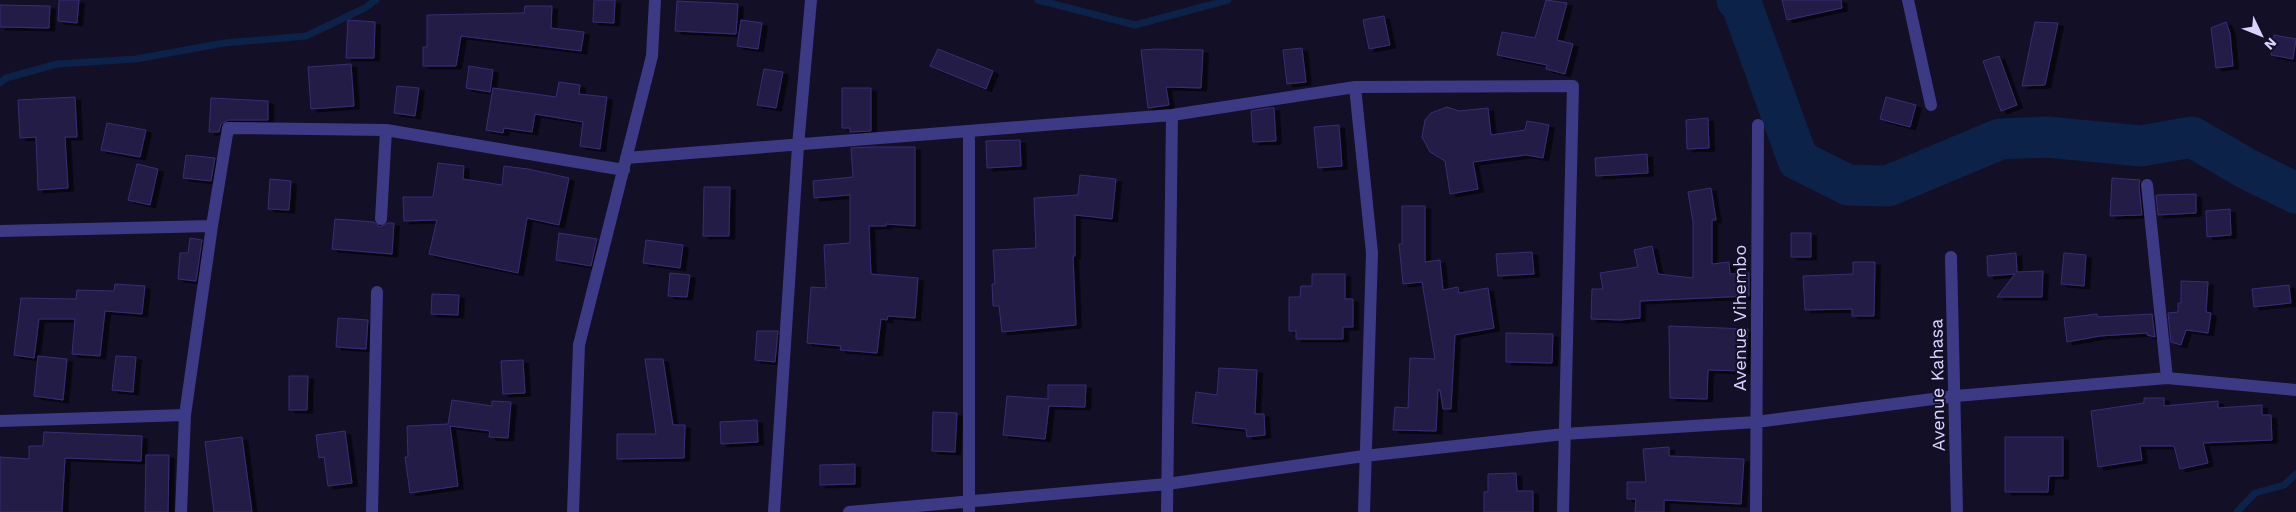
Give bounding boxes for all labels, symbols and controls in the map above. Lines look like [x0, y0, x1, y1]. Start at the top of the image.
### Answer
north arrow [2236, 10, 2286, 60]
text: N [2261, 35, 2280, 53]
street label: Avenue Vihembo [1729, 245, 1750, 391]
street label: Avenue Kahasa [1925, 319, 1949, 451]

